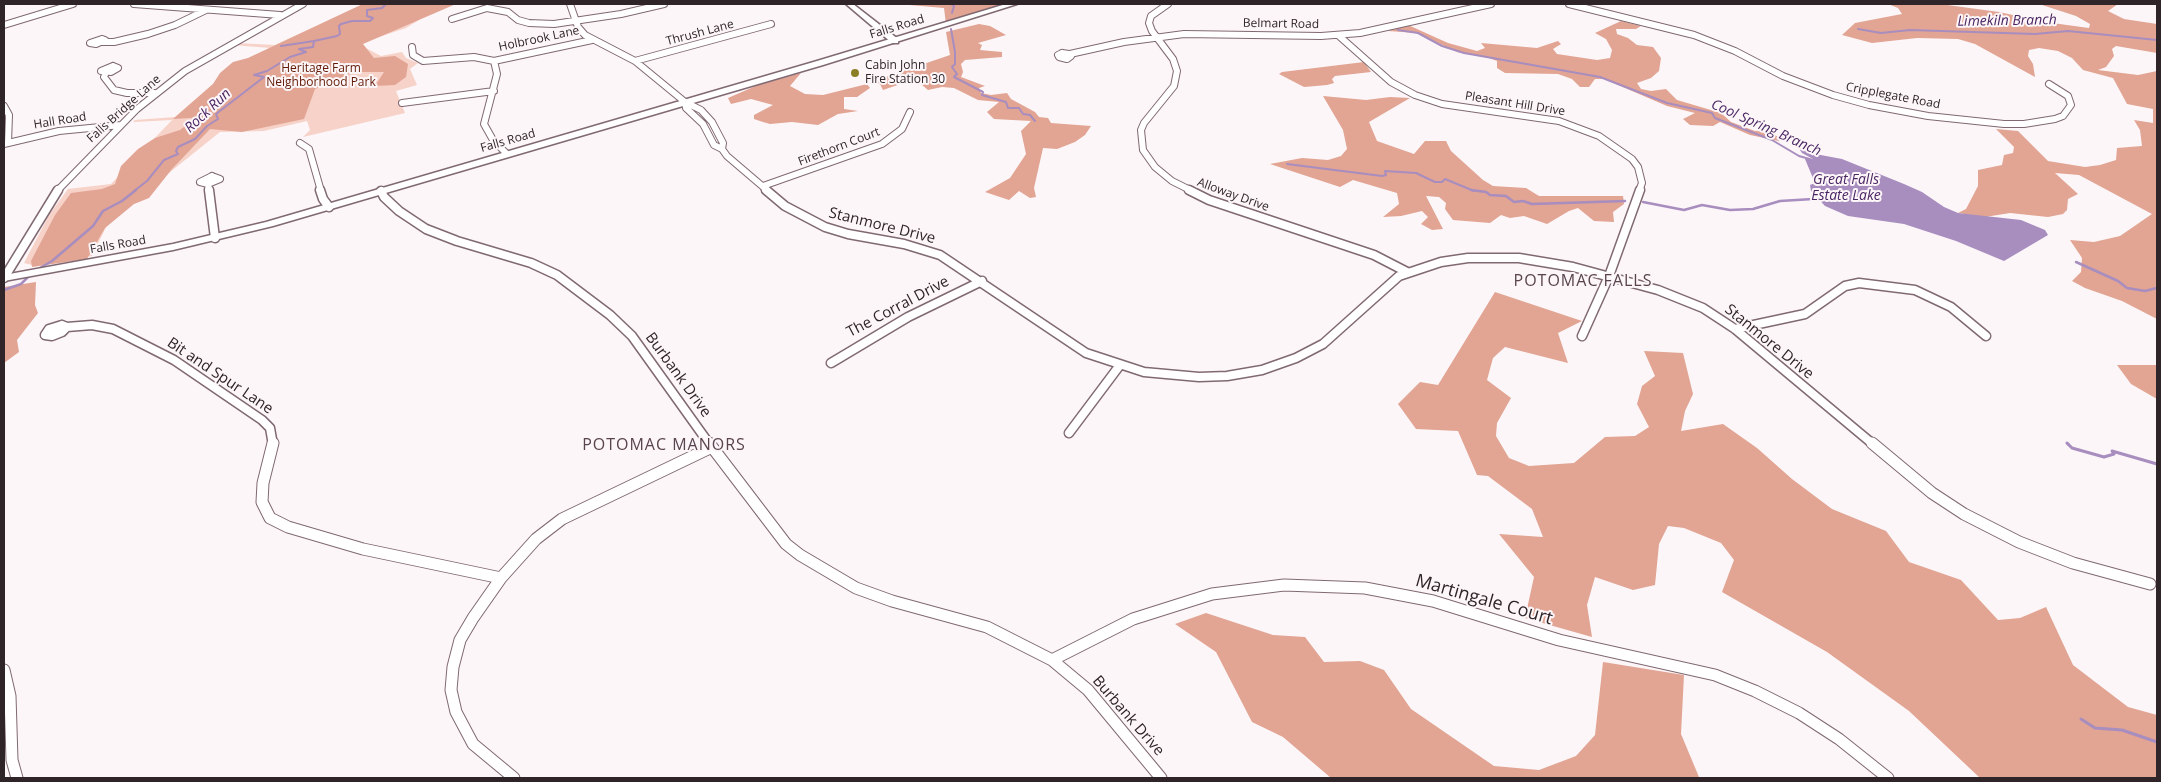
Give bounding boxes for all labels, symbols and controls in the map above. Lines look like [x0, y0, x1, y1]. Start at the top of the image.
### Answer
street label: Falls Road [868, 12, 926, 42]
water label: Limekiln Branch [1957, 12, 2057, 30]
street label: Belmart Road [1243, 16, 1319, 32]
street label: Thrush Lane [665, 17, 735, 49]
street label: Holbrook Lane [497, 23, 581, 55]
place label: Cabin John Fire Station 30 [865, 59, 945, 87]
park label: Heritage Farm Neighborhood Park [266, 62, 376, 90]
marker: Cabin John Fire Station 30 [849, 67, 861, 79]
street label: Falls Bridge Lane [84, 72, 164, 146]
street label: Cripplegate Road [1845, 80, 1941, 112]
water label: Rock Run [181, 85, 235, 137]
street label: Pleasant Hill Drive [1464, 89, 1566, 119]
water label: Cool Spring Branch [1708, 96, 1824, 160]
street label: Hall Road [33, 110, 87, 132]
street label: Firethorn Court [796, 125, 882, 169]
street label: Falls Road [479, 126, 537, 156]
water label: Great Falls Estate Lake [1811, 172, 1881, 204]
street label: Alloway Drive [1195, 175, 1271, 215]
street label: Stanmore Drive [827, 204, 937, 248]
street label: Falls Road [89, 233, 147, 257]
district label: POTOMAC FALLS [1512, 271, 1654, 291]
street label: The Corral Drive [844, 272, 952, 342]
street label: Stanmore Drive [1721, 301, 1817, 383]
street label: Burbank Drive [641, 329, 715, 421]
street label: Bit and Spur Lane [164, 334, 276, 418]
district label: POTOMAC MANORS [580, 435, 748, 455]
street label: Martingale Court [1413, 570, 1555, 630]
street label: Burbank Drive [1088, 672, 1168, 760]

